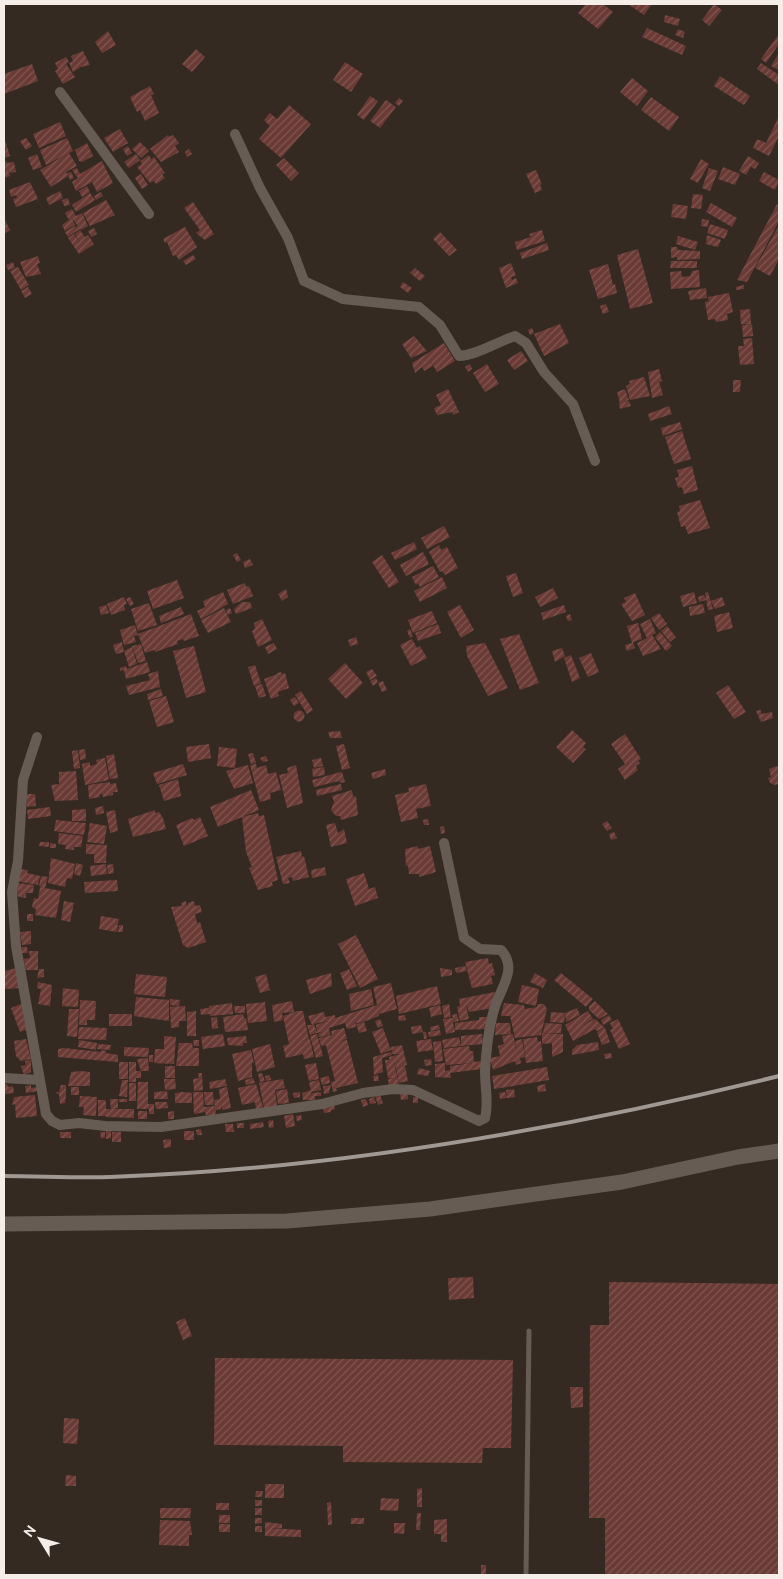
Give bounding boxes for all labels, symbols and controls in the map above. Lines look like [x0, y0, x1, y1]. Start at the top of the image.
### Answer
north arrow [15, 1514, 65, 1564]
text: N [20, 1522, 39, 1540]

